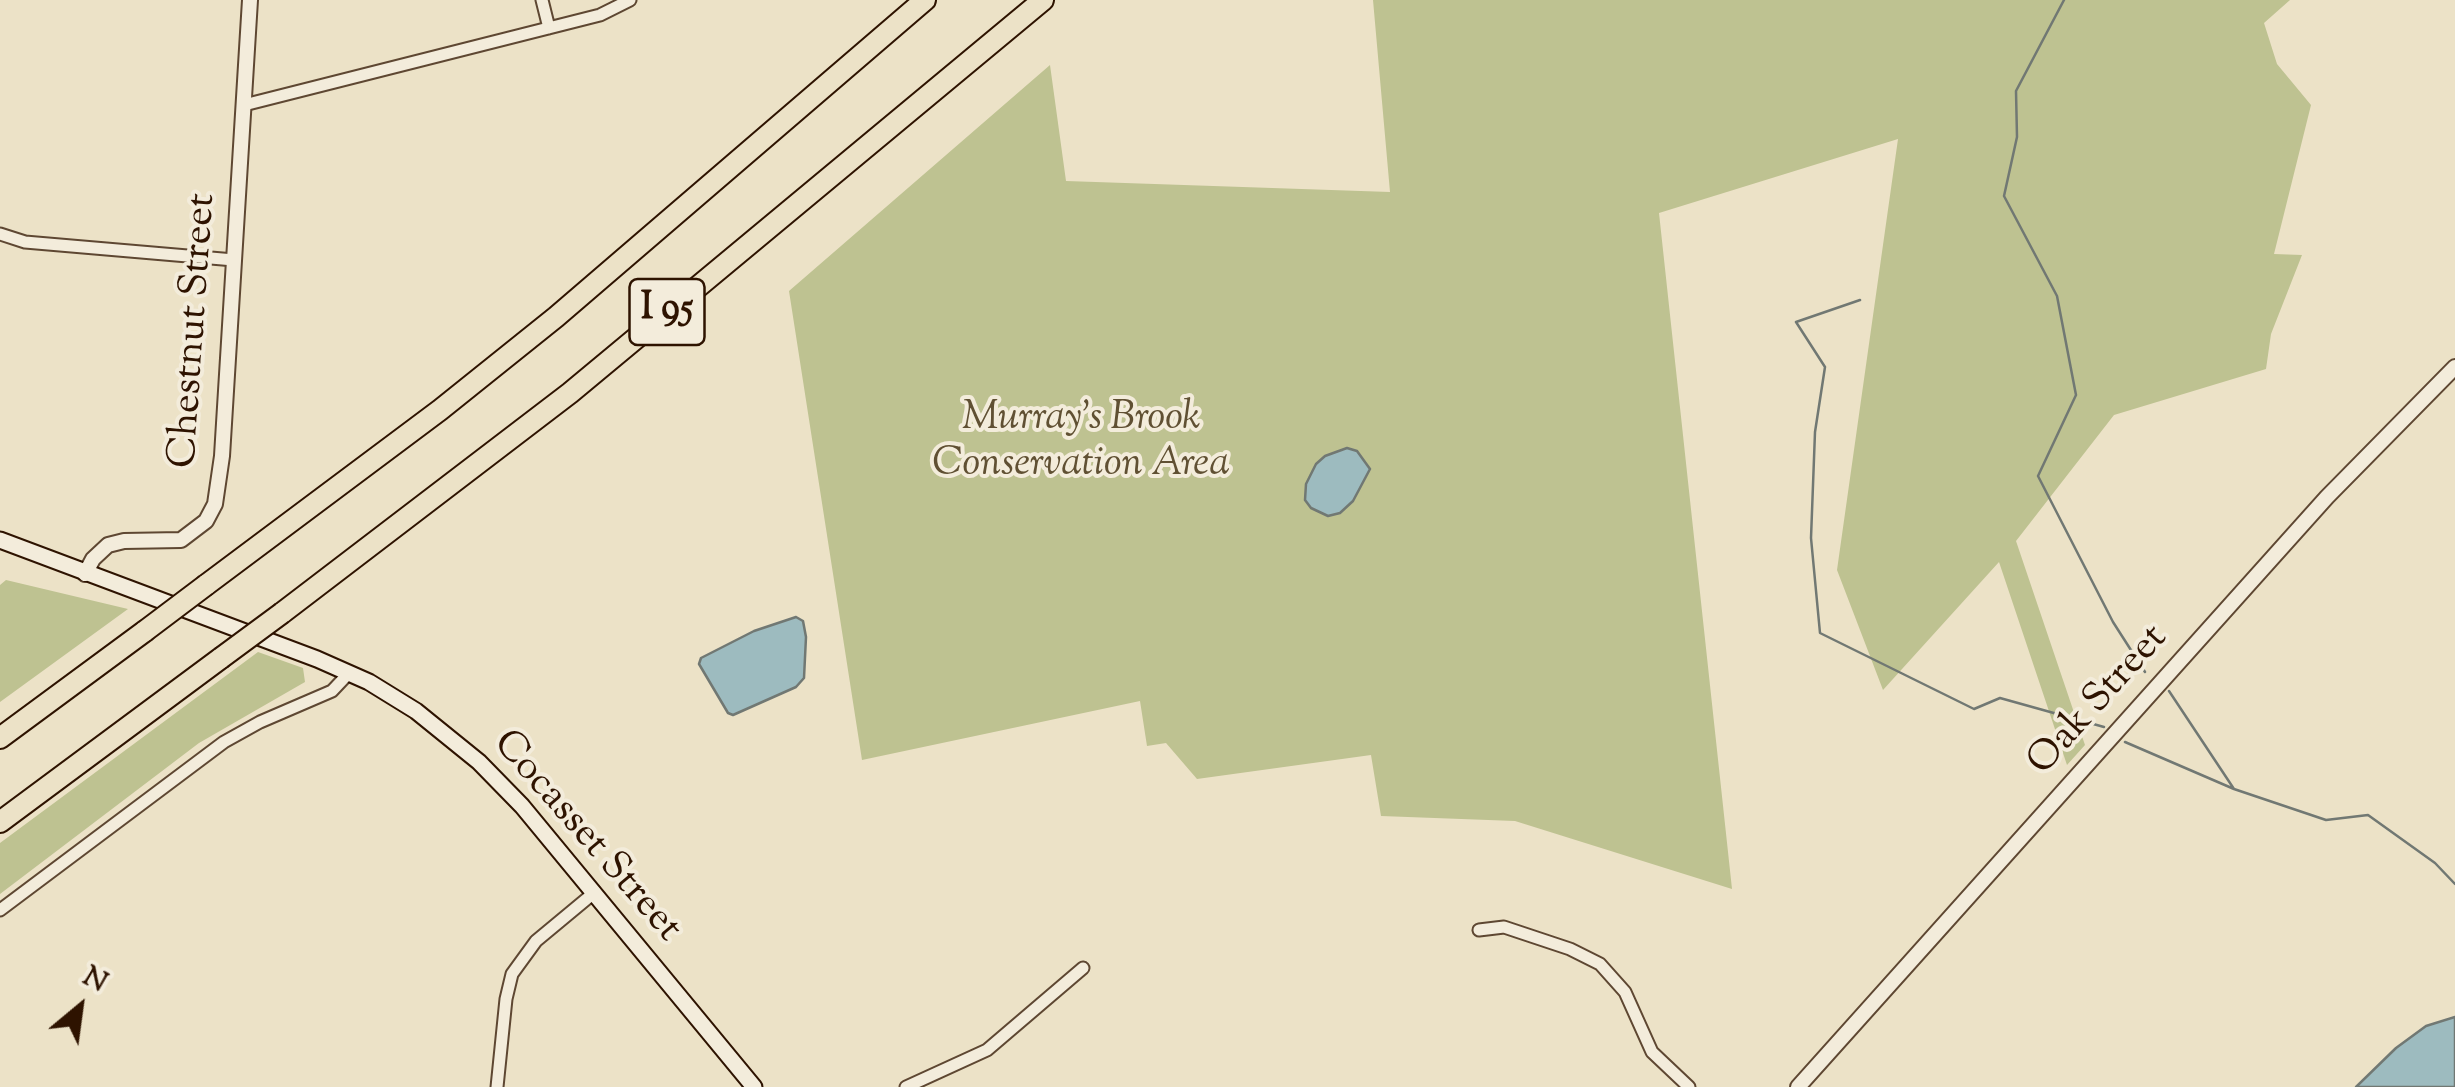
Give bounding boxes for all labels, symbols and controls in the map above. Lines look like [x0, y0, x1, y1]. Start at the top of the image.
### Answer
street label: Chestnut Street [162, 192, 230, 470]
road number: I 95 [630, 279, 704, 345]
park label: Murray's Brook Conservation Area [932, 397, 1230, 491]
street label: Oak Street [2020, 617, 2180, 787]
street label: Cocasset Street [480, 722, 690, 954]
north arrow [30, 957, 130, 1057]
text: N [75, 958, 114, 1004]

